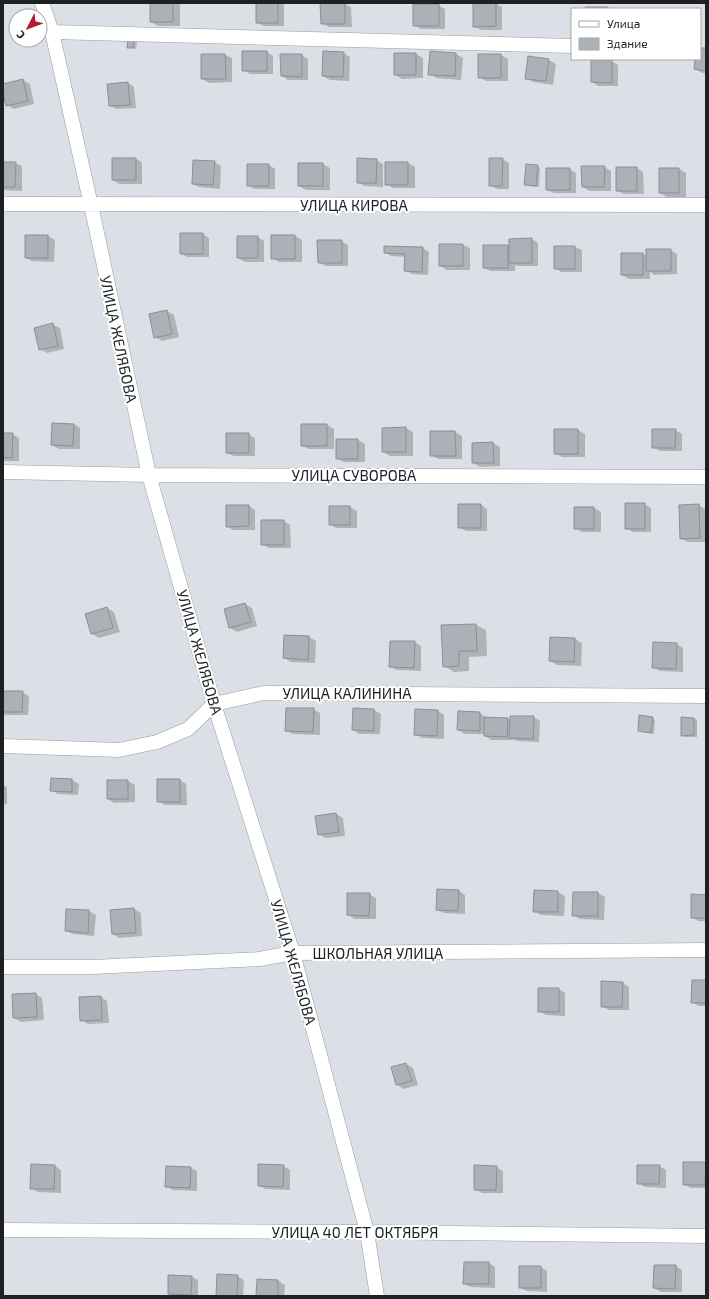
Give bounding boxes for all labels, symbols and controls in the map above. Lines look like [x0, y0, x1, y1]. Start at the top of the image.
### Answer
north arrow [8, 8, 48, 48]
legend [571, 8, 701, 60]
text: Улица [607, 16, 640, 30]
text: С [13, 28, 27, 42]
text: Здание [607, 36, 648, 50]
street label: УЛИЦА КИРОВА [300, 196, 409, 214]
street label: УЛИЦА ЖЕЛЯБОВА [97, 274, 141, 405]
street label: УЛИЦА СУВОРОВА [292, 466, 417, 484]
street label: УЛИЦА ЖЕЛЯБОВА [173, 587, 227, 717]
street label: УЛИЦА КАЛИНИНА [282, 684, 412, 702]
street label: УЛИЦА ЖЕЛЯБОВА [267, 897, 321, 1027]
street label: ШКОЛЬНАЯ УЛИЦА [313, 944, 444, 962]
street label: УЛИЦА 40 ЛЕТ ОКТЯБРЯ [272, 1223, 438, 1241]

